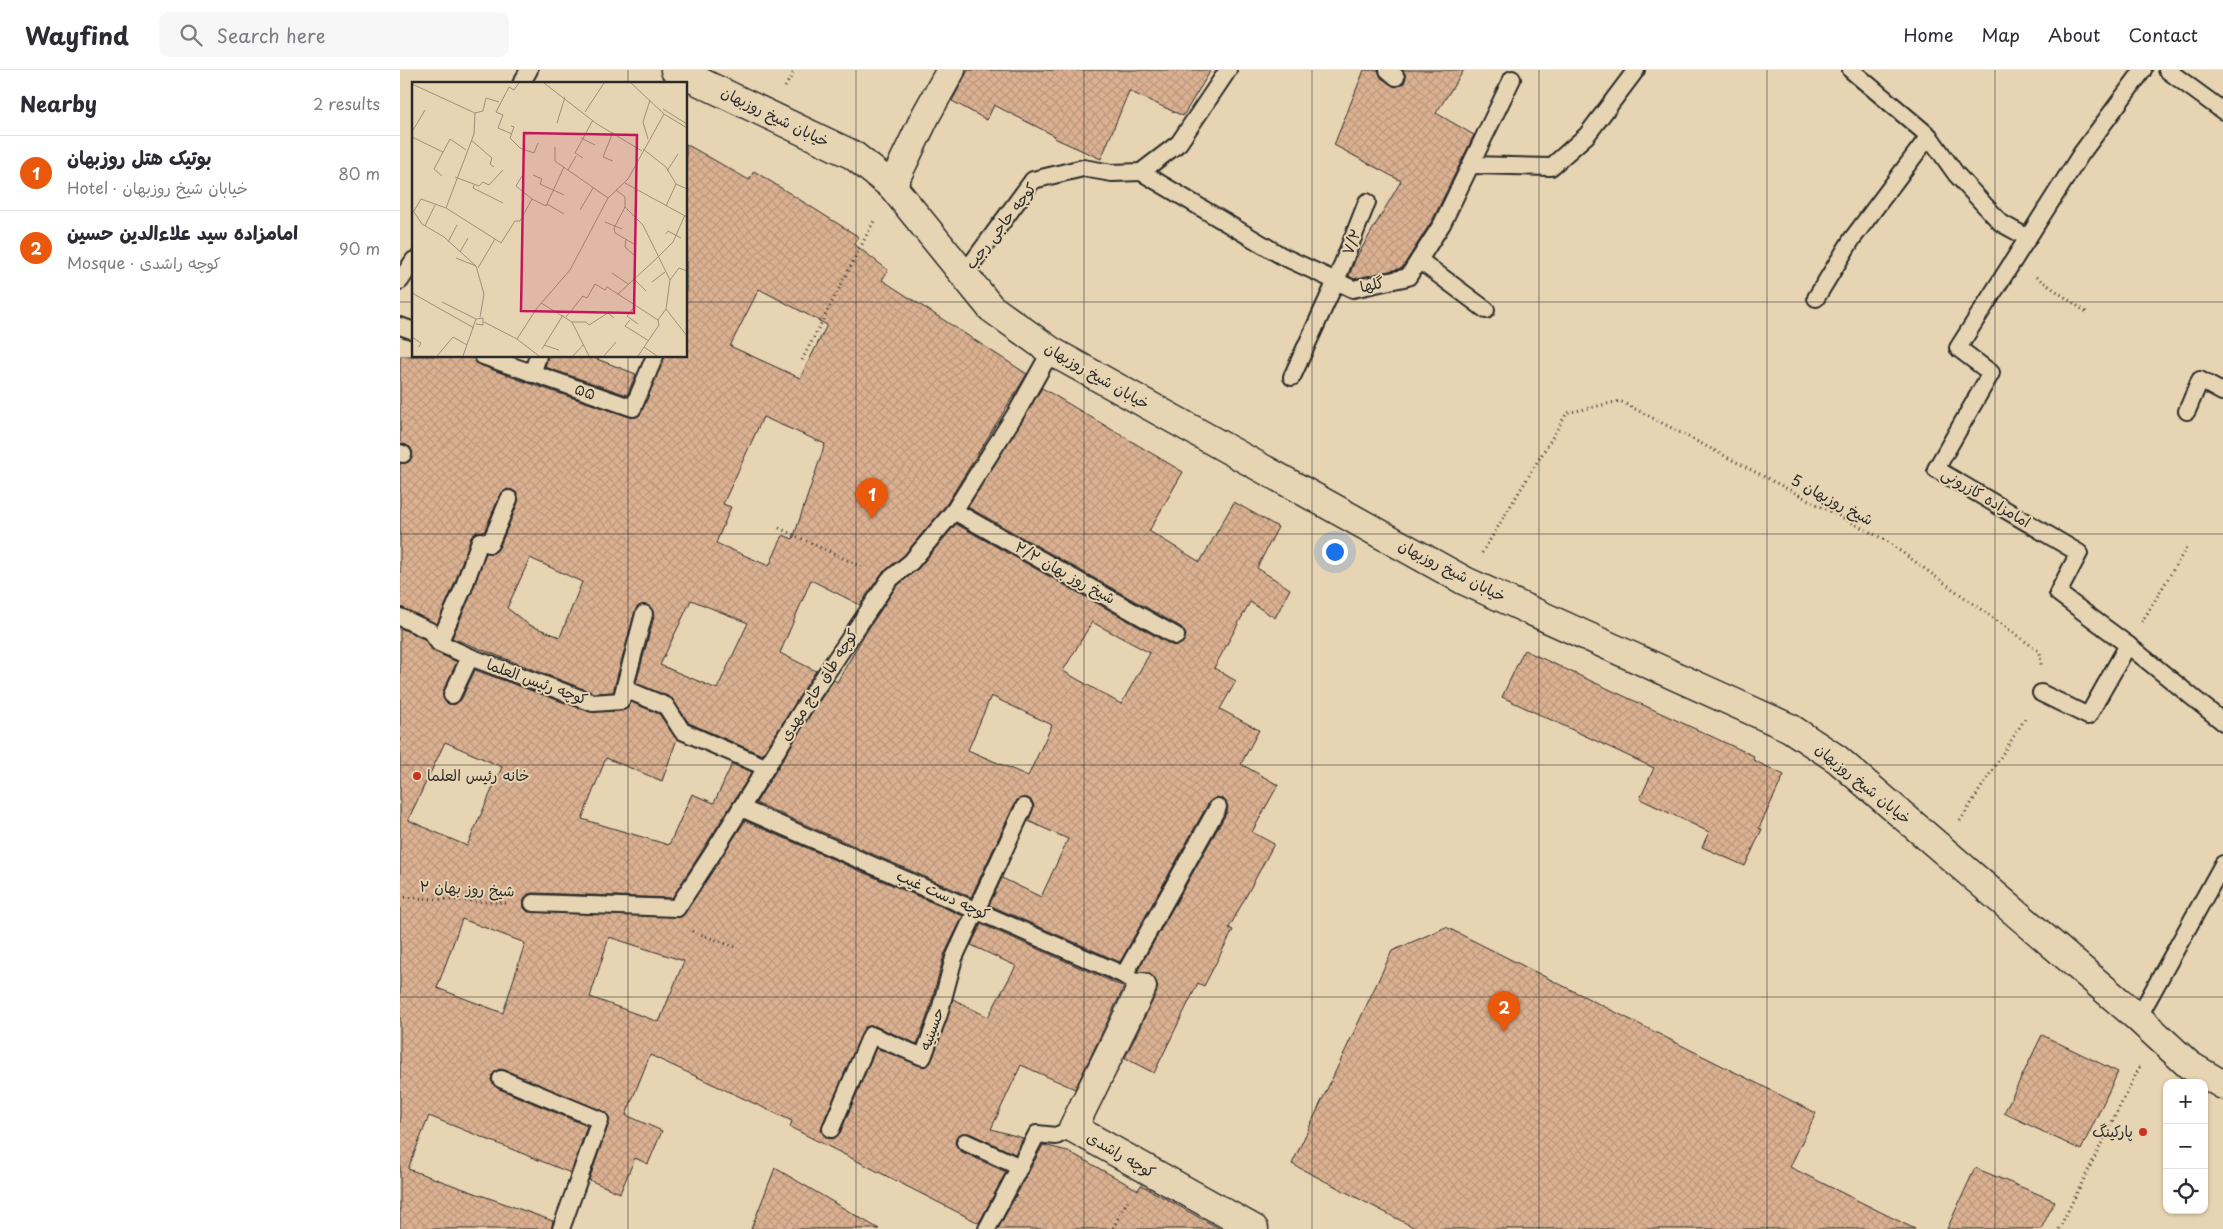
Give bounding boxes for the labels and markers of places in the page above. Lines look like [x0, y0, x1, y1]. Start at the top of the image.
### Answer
pin: 1 [856, 478, 888, 519]
place label: خانه رئیس العلما [427, 763, 529, 786]
marker: خانه رئیس العلما [411, 770, 423, 782]
pin: 2 [1488, 991, 1520, 1032]
place label: پارکینگ [2092, 1119, 2133, 1142]
marker: پارکینگ [2137, 1126, 2149, 1138]

